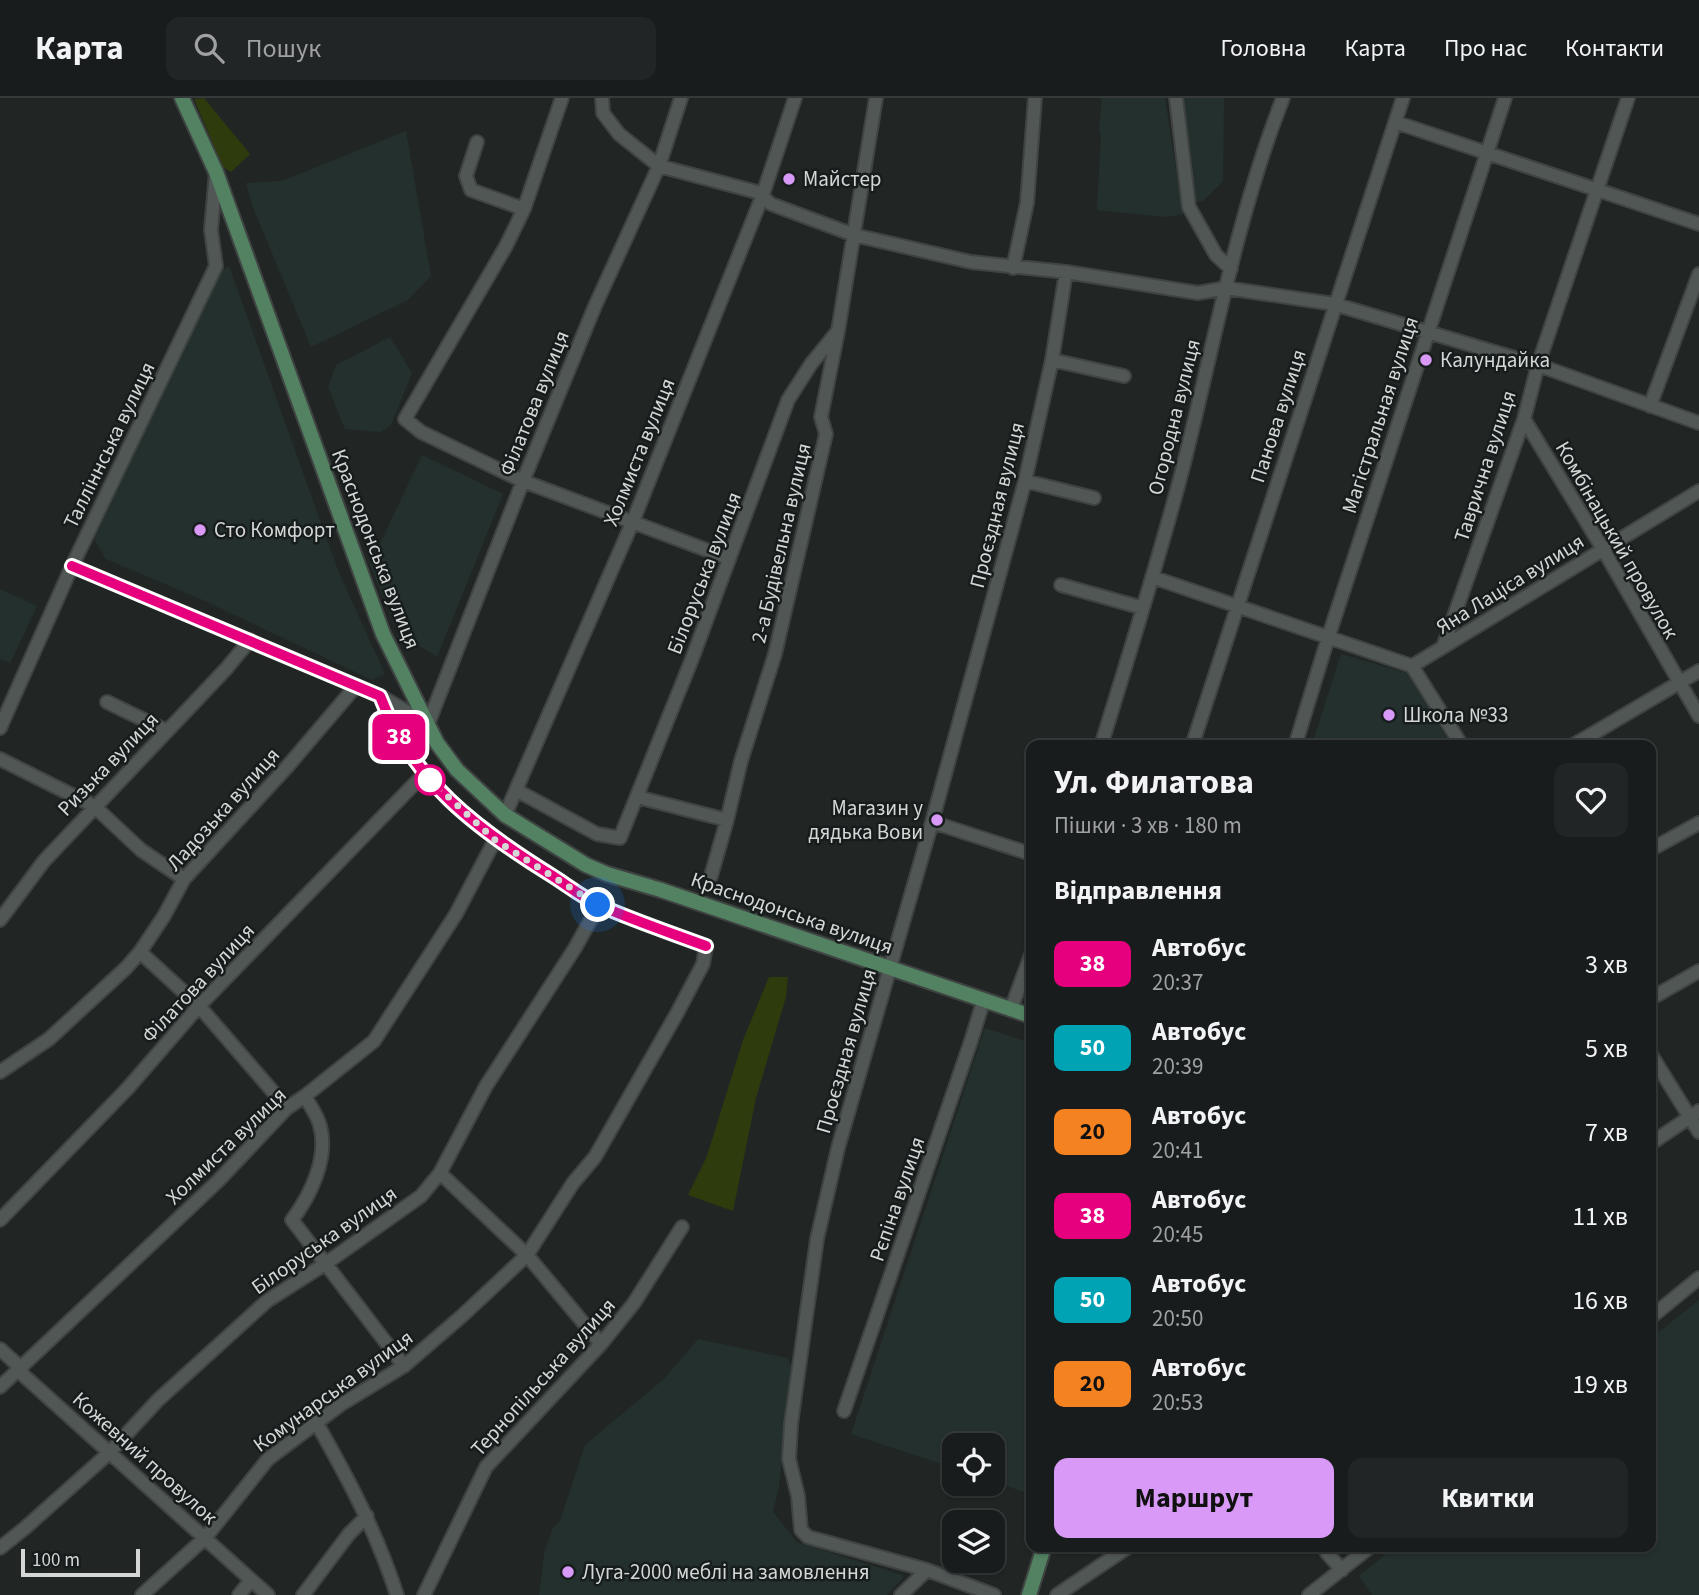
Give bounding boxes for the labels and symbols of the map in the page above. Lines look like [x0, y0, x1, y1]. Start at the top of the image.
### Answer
place label: Майстер [803, 164, 882, 194]
marker: Майстер [781, 171, 797, 187]
street label: Магістральная вулиця [1334, 313, 1426, 517]
street label: Філатова вулиця [491, 326, 577, 480]
street label: Огородна вулиця [1140, 336, 1208, 498]
street label: Панова вулиця [1242, 345, 1314, 487]
place label: Калундайка [1440, 345, 1550, 375]
marker: Калундайка [1418, 352, 1434, 368]
street label: Талліннська вулиця [56, 357, 162, 533]
street label: Холмиста вулиця [596, 373, 682, 531]
street label: Таврична вулиця [1446, 386, 1524, 546]
street label: Проєздная вулиця [962, 419, 1032, 591]
street label: Комбінацький провулок [1548, 436, 1686, 645]
street label: 2-а Будівельна вулиця [743, 440, 819, 646]
street label: Краснодонська вулиця [324, 445, 428, 653]
street label: Білоруська вулиця [659, 487, 749, 659]
place label: Сто Комфорт [214, 515, 335, 545]
marker: Сто Комфорт [192, 522, 208, 538]
street label: Яна Лаціса вулиця [1430, 526, 1590, 642]
place label: Школа №33 [1403, 700, 1508, 730]
street label: Ризька вулиця [51, 705, 165, 823]
marker: Школа №33 [1381, 707, 1397, 723]
line badge: 38 [368, 714, 430, 760]
street label: Ладозька вулиця [159, 741, 287, 877]
unlabelled marker [415, 765, 445, 795]
place label: Магазин у дядька Вови [808, 793, 923, 847]
marker: Магазин у дядька Вови [929, 812, 945, 828]
street label: Краснодонська вулиця [687, 864, 897, 962]
your location [580, 887, 615, 922]
street label: Філатова вулиця [135, 916, 261, 1050]
street label: Проєздная вулиця [808, 965, 884, 1137]
street label: Холмиста вулиця [159, 1081, 293, 1211]
street label: Рєпіна вулиця [862, 1133, 932, 1265]
street label: Білоруська вулиця [245, 1178, 403, 1302]
street label: Тернопільська вулиця [464, 1291, 622, 1463]
street label: Комунарська вулиця [247, 1323, 419, 1459]
street label: Кожевний провулок [66, 1385, 225, 1532]
scale bar [21, 1546, 140, 1578]
place label: Луга-2000 меблі на замовлення [582, 1557, 870, 1587]
marker: Луга-2000 меблі на замовлення [560, 1564, 576, 1580]

